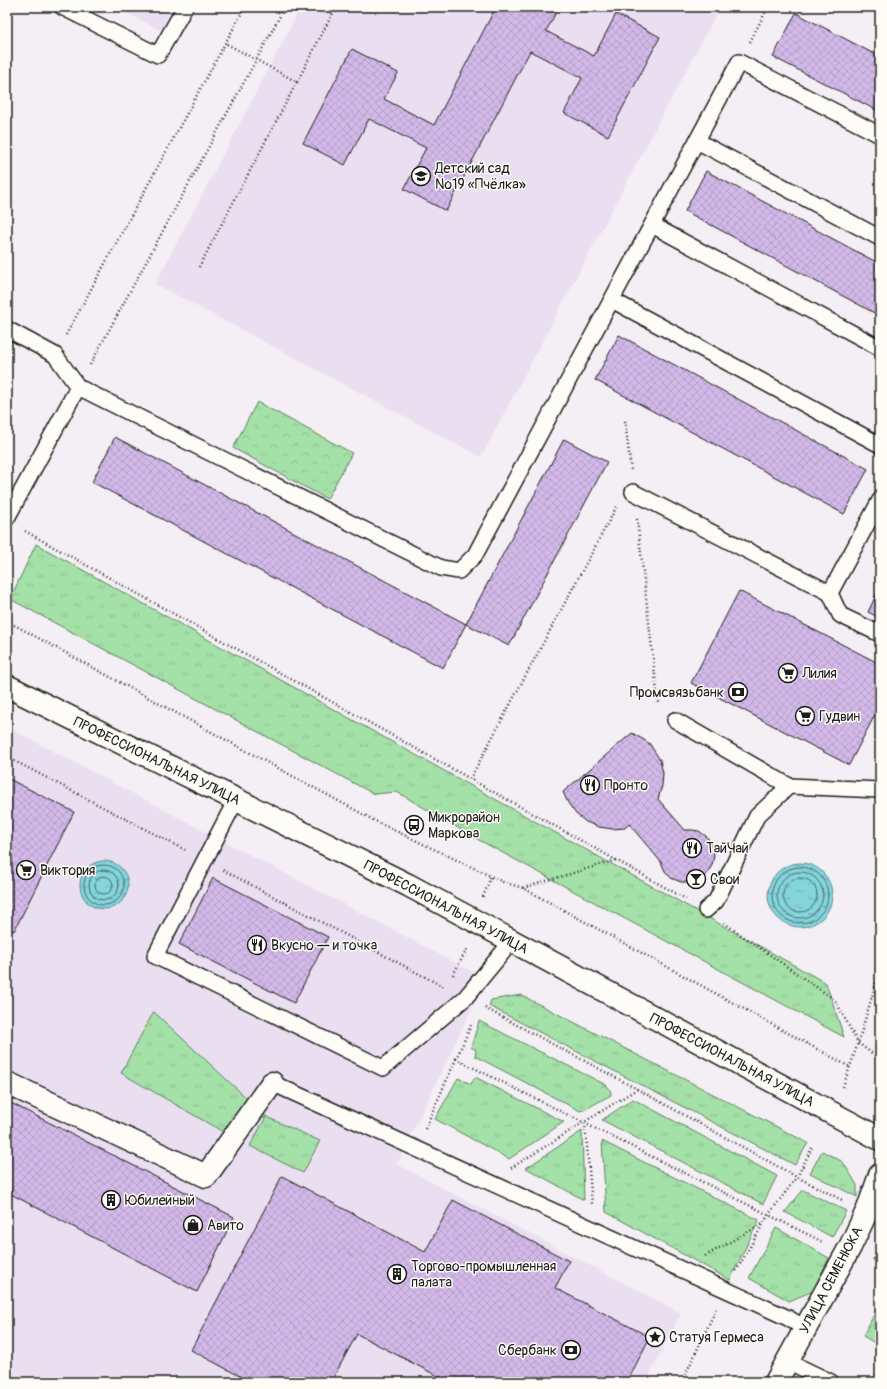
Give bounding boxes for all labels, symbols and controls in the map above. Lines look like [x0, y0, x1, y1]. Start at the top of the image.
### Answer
place label: Детский сад №19 «Пчёлка» [434, 160, 526, 193]
school or university icon: Детский сад №19 «Пчёлка» [410, 165, 432, 187]
supermarket icon: Лилия [777, 662, 799, 684]
place label: Лилия [801, 665, 837, 682]
bank icon: Промсвязьбанк [727, 681, 749, 703]
place label: Промсвязьбанк [630, 684, 724, 701]
supermarket icon: Гудвин [794, 705, 816, 727]
place label: Гудвин [819, 708, 860, 725]
street label: ПРОФЕССИОНАЛЬНАЯ УЛИЦА [71, 713, 243, 809]
restaurant icon: Пронто [579, 774, 601, 796]
place label: Пронто [604, 777, 649, 794]
place label: Микрорайон Маркова [428, 809, 500, 842]
bus stop icon: Микрорайон Маркова [403, 814, 425, 836]
restaurant icon: ТайЧай [681, 837, 703, 859]
place label: ТайЧай [706, 840, 749, 857]
street label: ПРОФЕССИОНАЛЬНАЯ УЛИЦА [361, 856, 531, 958]
supermarket icon: Виктория [15, 859, 37, 881]
place label: Виктория [40, 862, 95, 879]
bar icon: Свои [685, 868, 707, 890]
place label: Свои [710, 871, 739, 888]
restaurant icon: Вкусно — и точка [246, 934, 268, 956]
place label: Вкусно — и точка [271, 937, 377, 954]
street label: ПРОФЕССИОНАЛЬНАЯ УЛИЦА [647, 1009, 817, 1111]
building icon: Юбилейный [100, 1189, 122, 1211]
place label: Юбилейный [125, 1192, 195, 1209]
shop icon: Авито [182, 1214, 204, 1236]
place label: Авито [207, 1217, 244, 1234]
street label: УЛИЦА СЕМЕНЮКА [796, 1224, 866, 1336]
place label: Торгово-промышленная палата [411, 1258, 556, 1291]
building icon: Торгово-промышленная палата [386, 1263, 408, 1285]
place icon: Статуя Гермеса [644, 1326, 666, 1348]
place label: Статуя Гермеса [669, 1329, 764, 1346]
bank icon: Сбербанк [560, 1339, 582, 1361]
place label: Сбербанк [498, 1342, 557, 1359]

